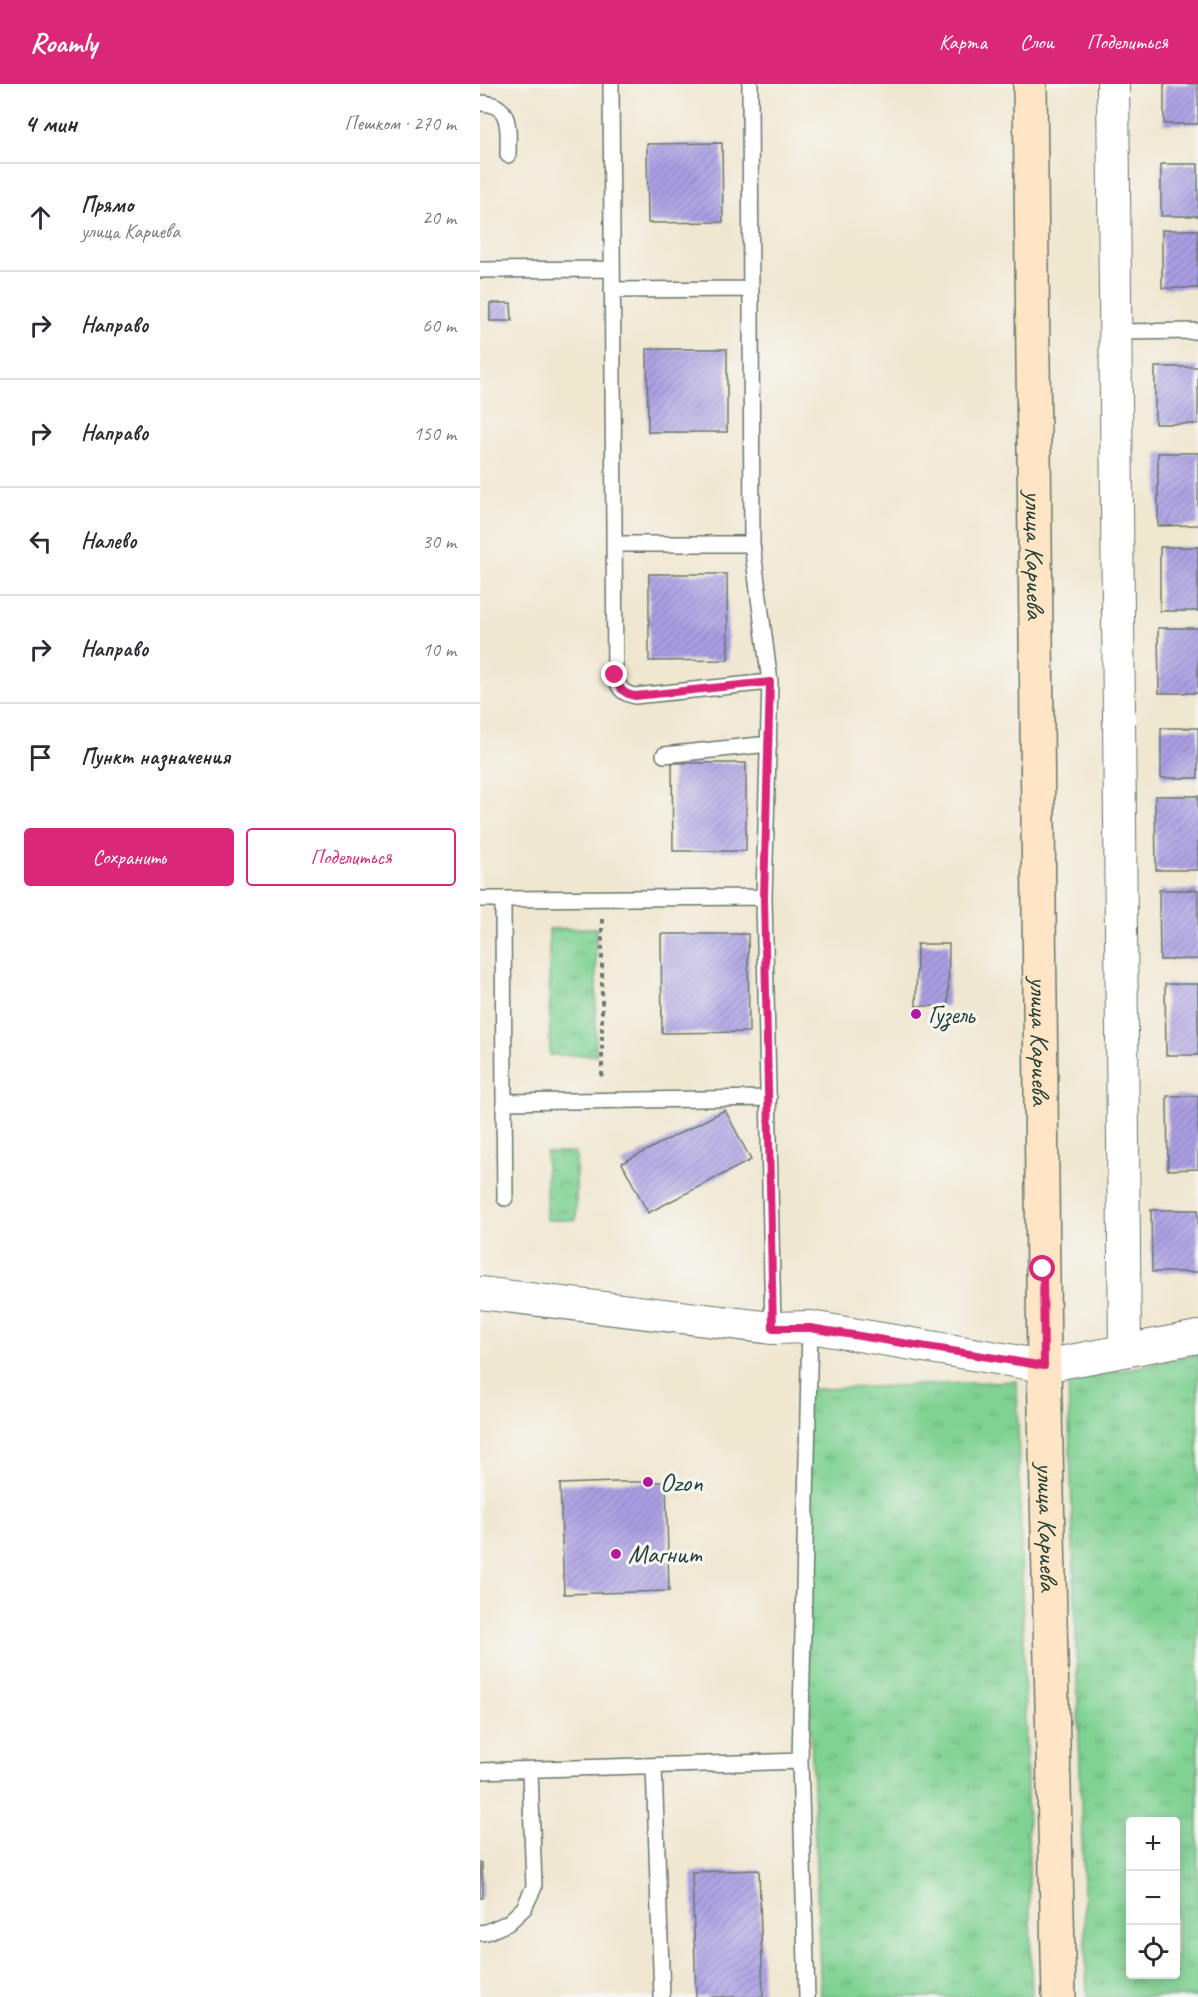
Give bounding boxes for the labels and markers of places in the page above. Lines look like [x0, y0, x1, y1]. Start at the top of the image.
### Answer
place label: Гузель [928, 998, 976, 1032]
marker: Гузель [909, 1007, 923, 1021]
place label: Ozon [660, 1466, 703, 1499]
marker: Ozon [641, 1475, 655, 1489]
place label: Магнит [628, 1538, 703, 1571]
marker: Магнит [609, 1547, 623, 1561]

